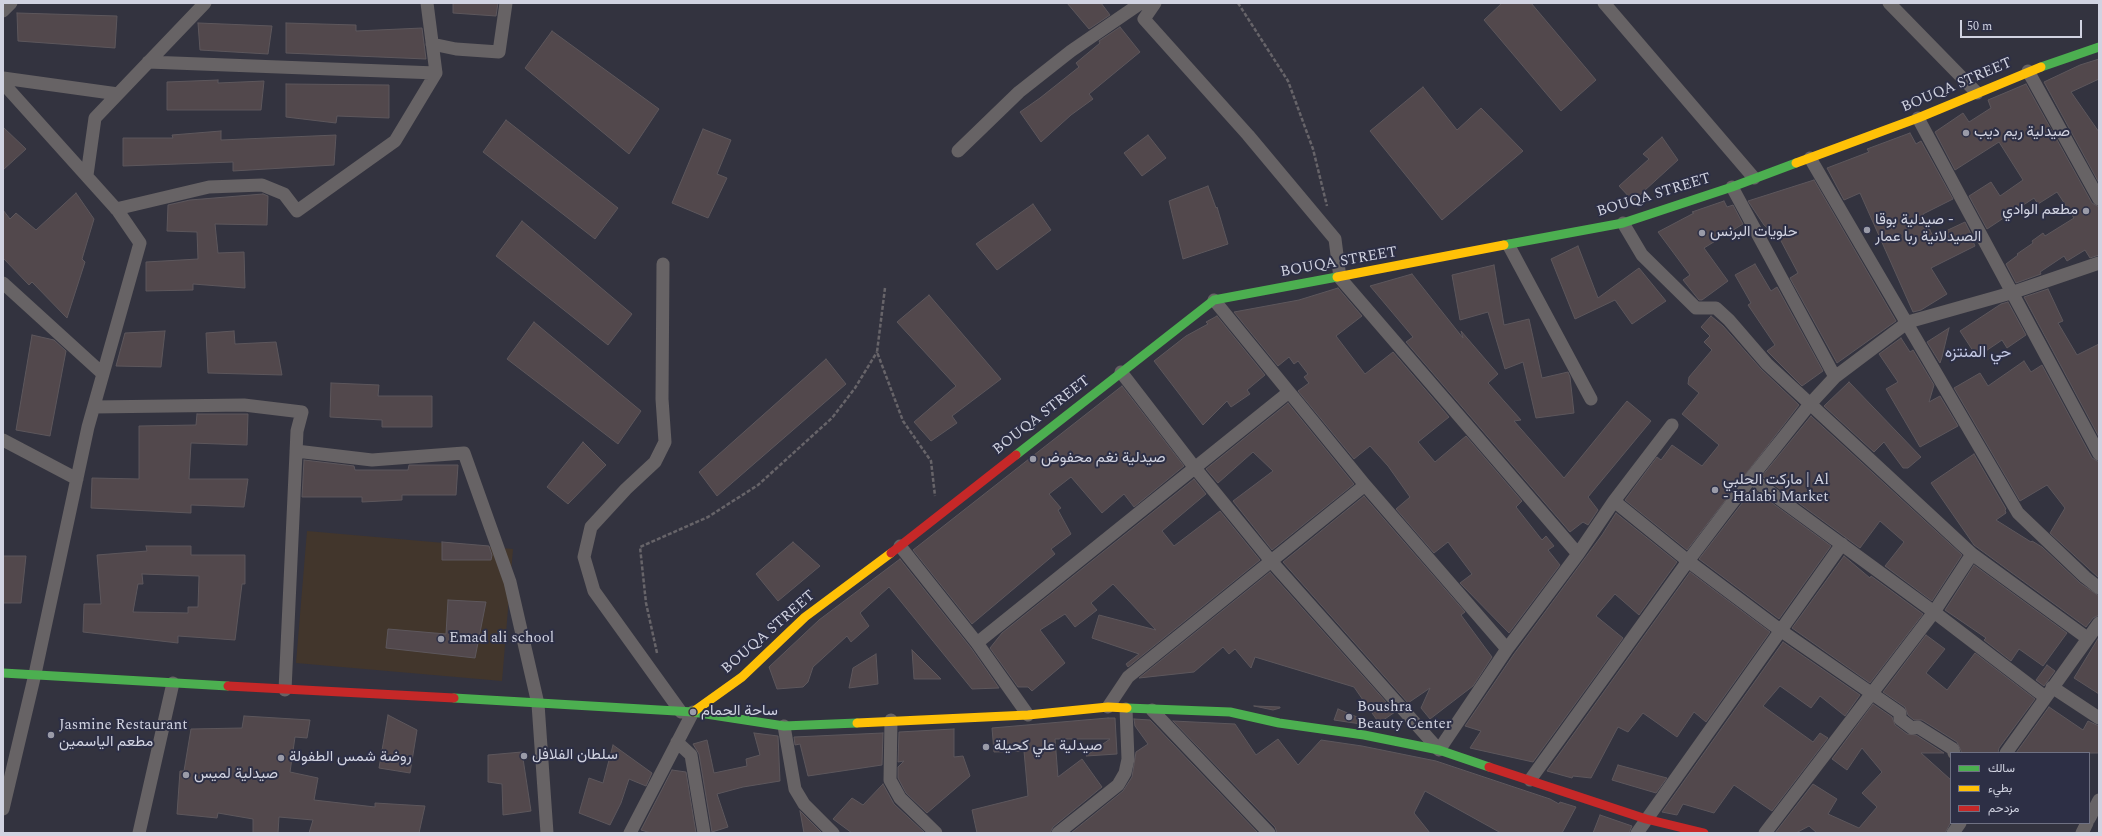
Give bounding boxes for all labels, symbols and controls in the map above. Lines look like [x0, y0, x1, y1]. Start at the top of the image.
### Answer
scale bar [1962, 12, 2084, 38]
text: 50 m [1967, 17, 1992, 36]
street label: BOUQA STREET [1899, 55, 2015, 117]
place label: صيدلية ريم ديب [1974, 124, 2070, 142]
marker: صيدلية ريم ديب [1961, 128, 1971, 138]
street label: BOUQA STREET [1595, 170, 1713, 222]
place label: مطعم الوادي [2002, 202, 2078, 220]
marker: مطعم الوادي [2081, 206, 2091, 216]
place label: صيدلية بوقا - الصيدلانية ربا عمار [1875, 212, 1981, 247]
place label: حلويات البرنس [1710, 224, 1798, 242]
marker: صيدلية بوقا - الصيدلانية ربا عمار [1862, 225, 1872, 235]
marker: حلويات البرنس [1697, 228, 1707, 238]
street label: BOUQA STREET [1279, 244, 1399, 282]
district label: حي المنتزه [1945, 344, 2011, 364]
street label: BOUQA STREET [990, 373, 1094, 459]
place label: صيدلية نغم محفوض [1041, 450, 1165, 468]
marker: صيدلية نغم محفوض [1028, 454, 1038, 464]
place label: ماركت الحلبي | Al - Halabi Market [1723, 472, 1829, 507]
marker: ماركت الحلبي | Al - Halabi Market [1710, 485, 1720, 495]
street label: BOUQA STREET [719, 587, 819, 679]
place label: Emad ali school [449, 630, 554, 648]
marker: Emad ali school [436, 634, 446, 644]
place label: Boushra Beauty Center [1357, 699, 1452, 734]
place label: ساحة الحمام [701, 703, 778, 721]
marker: ساحة الحمام [688, 707, 698, 717]
marker: Boushra Beauty Center [1344, 712, 1354, 722]
place label: Jasmine Restaurant مطعم الياسمين [59, 717, 188, 752]
marker: Jasmine Restaurant مطعم الياسمين [46, 730, 56, 740]
place label: صيدلية علي كحيلة [994, 738, 1102, 756]
marker: صيدلية علي كحيلة [981, 742, 991, 752]
place label: سلطان الفلافل [532, 747, 618, 765]
place label: روضة شمس الطفولة [289, 749, 412, 767]
marker: سلطان الفلافل [519, 751, 529, 761]
legend [1950, 752, 2090, 824]
marker: روضة شمس الطفولة [276, 753, 286, 763]
text: سالك [1988, 759, 2015, 778]
place label: صيدلية لميس [194, 766, 278, 784]
marker: صيدلية لميس [181, 770, 191, 780]
text: بطيء [1988, 779, 2012, 798]
text: مزدحم [1988, 799, 2019, 818]

